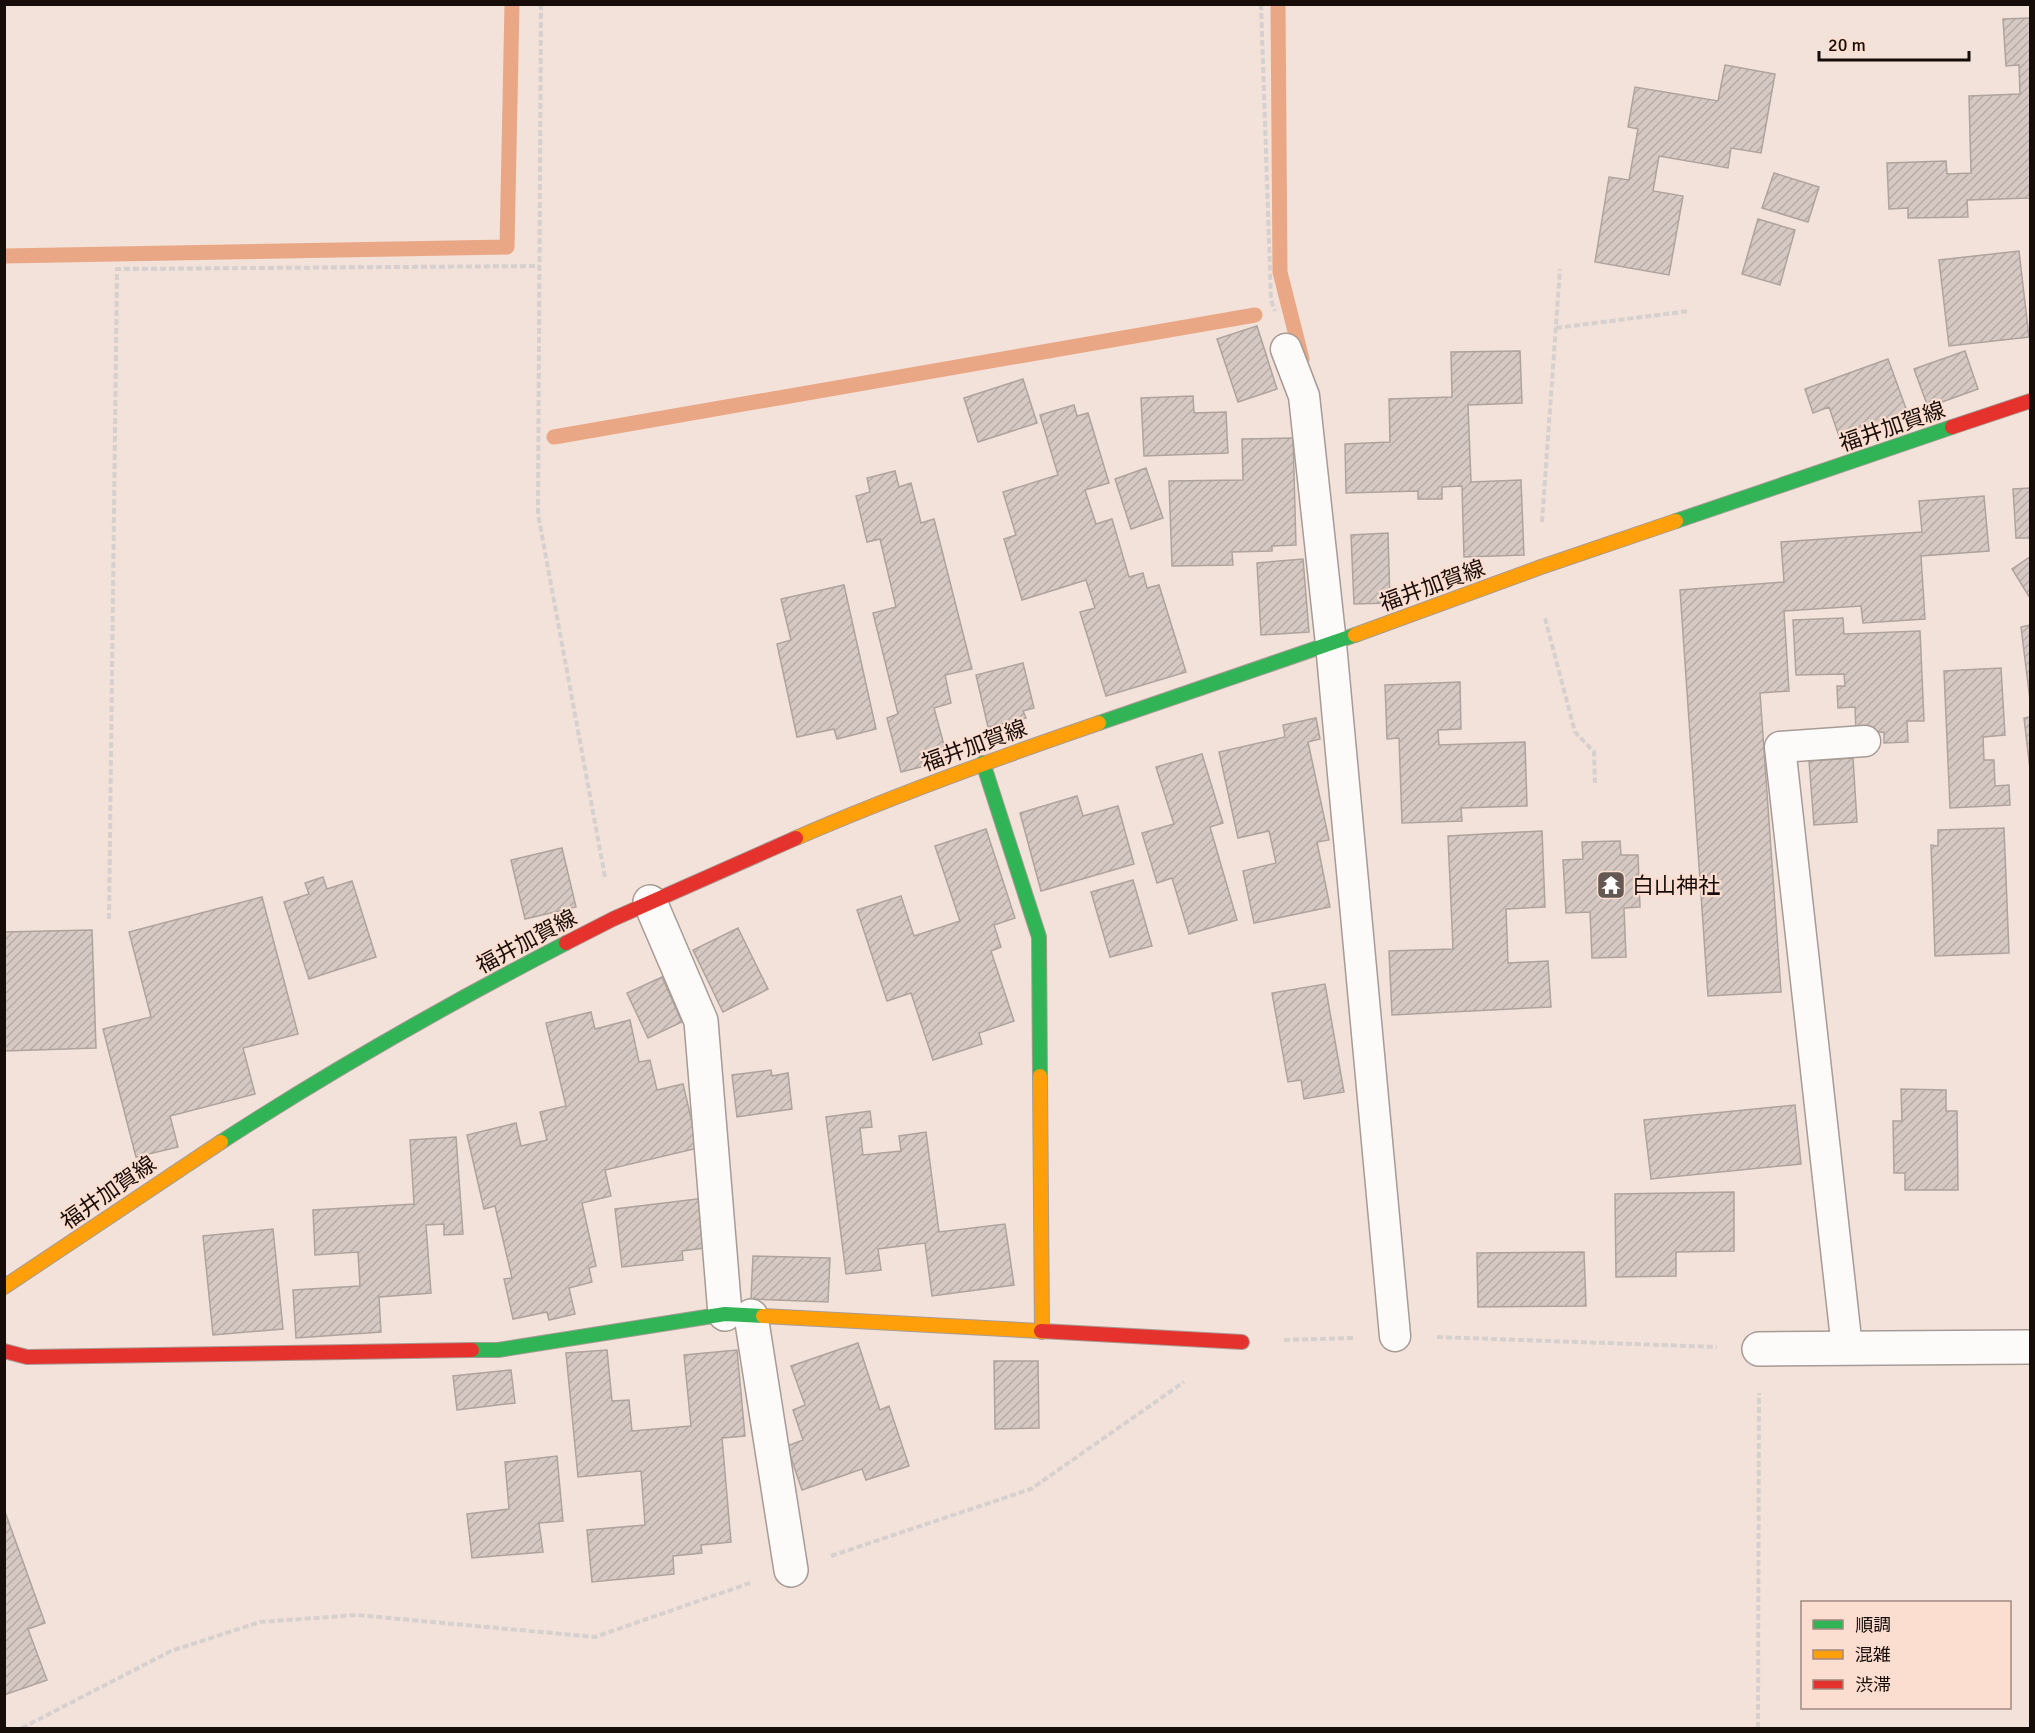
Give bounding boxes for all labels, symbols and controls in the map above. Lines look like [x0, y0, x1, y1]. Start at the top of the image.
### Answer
scale bar [1819, 24, 1969, 62]
text: 20 m [1828, 34, 1866, 56]
street label: 福井加賀線 [1836, 396, 1949, 457]
street label: 福井加賀線 [1376, 554, 1488, 617]
street label: 福井加賀線 [918, 714, 1030, 777]
temple icon: 白山神社 [1595, 869, 1627, 901]
place label: 白山神社 [1632, 872, 1720, 899]
street label: 福井加賀線 [471, 904, 581, 979]
street label: 福井加賀線 [55, 1150, 161, 1235]
legend [1801, 1601, 2011, 1709]
text: 順調 [1855, 1614, 1891, 1636]
text: 混雑 [1855, 1644, 1891, 1666]
text: 渋滞 [1855, 1674, 1891, 1696]

